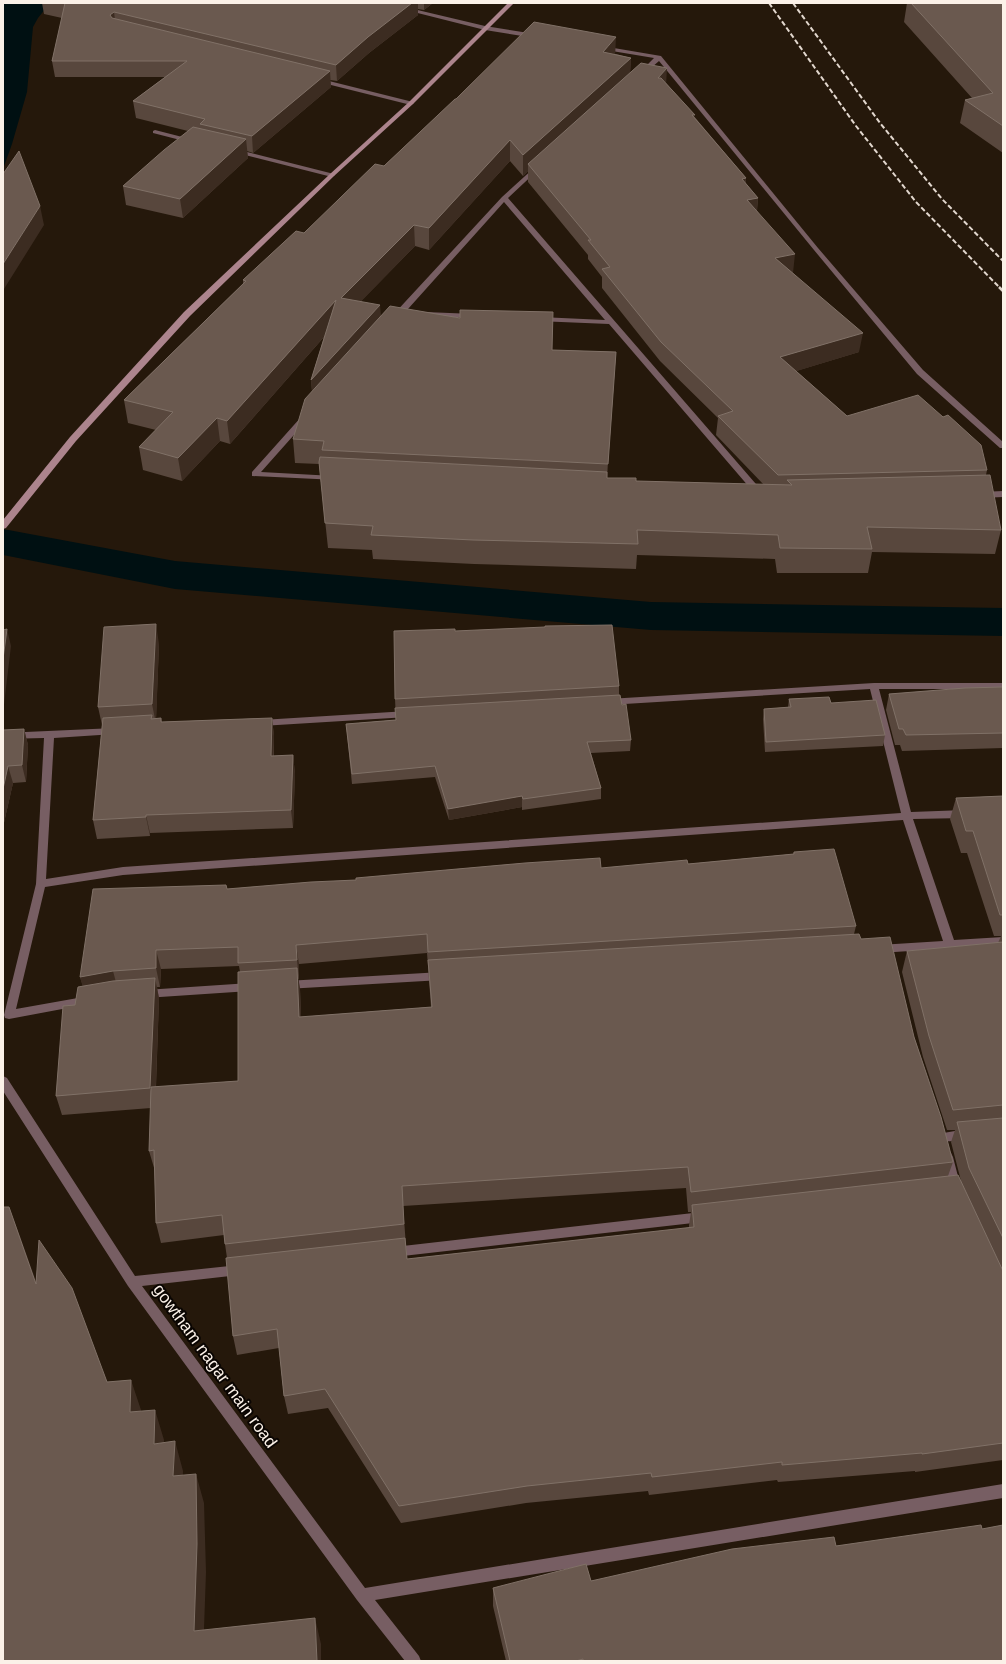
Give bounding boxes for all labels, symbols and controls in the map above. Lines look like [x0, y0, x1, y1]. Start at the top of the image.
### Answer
street label: gowtham nagar main road [149, 1281, 281, 1451]

